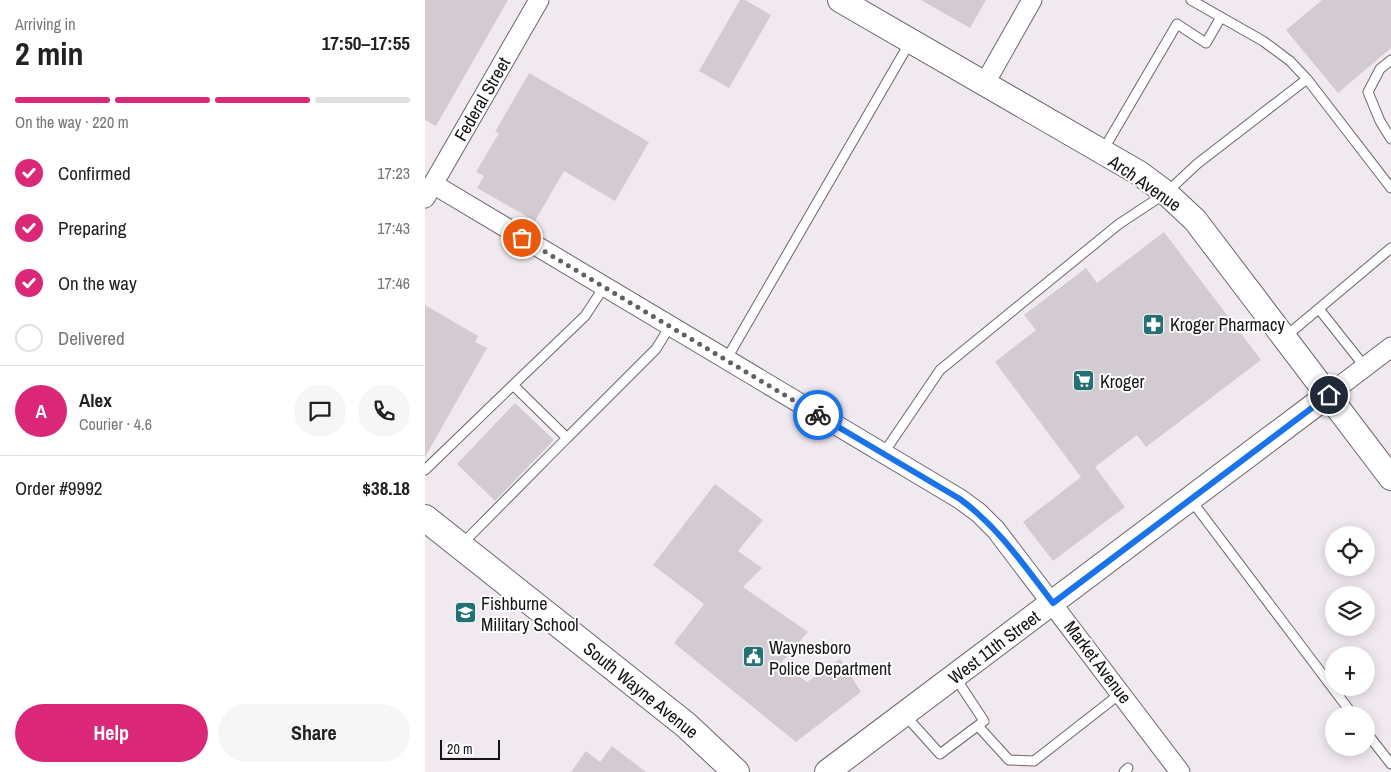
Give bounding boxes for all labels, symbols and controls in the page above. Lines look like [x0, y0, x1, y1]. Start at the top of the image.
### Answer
text: Arriving in [15, 13, 76, 35]
text: 17:50–17:55 [322, 30, 410, 56]
text: 2 min [15, 32, 84, 75]
street label: Federal Street [448, 53, 516, 145]
text: On the way · 220 m [15, 111, 129, 133]
street label: Arch Avenue [1103, 148, 1186, 217]
icon: check [15, 159, 43, 187]
text: Confirmed [58, 160, 131, 186]
text: 17:23 [377, 162, 410, 184]
icon: check [15, 214, 43, 242]
text: Preparing [58, 215, 126, 241]
text: 17:43 [377, 217, 410, 239]
pin [501, 217, 543, 259]
icon: bag [508, 224, 536, 252]
icon: check [15, 269, 43, 297]
text: On the way [58, 270, 137, 296]
text: 17:46 [377, 272, 410, 294]
pharmacy icon: Kroger Pharmacy [1142, 312, 1166, 336]
place label: Kroger Pharmacy [1170, 312, 1285, 337]
text: Delivered [58, 325, 125, 351]
supermarket icon: Kroger [1072, 369, 1096, 393]
place label: Kroger [1100, 369, 1144, 394]
pin [1308, 374, 1350, 416]
icon: home [1315, 381, 1343, 409]
button: chat [294, 385, 346, 437]
button: phone [358, 385, 410, 437]
text: Alex [79, 387, 112, 413]
courier [793, 390, 843, 440]
text: A [35, 398, 47, 424]
icon: bike [804, 401, 832, 429]
text: Courier · 4.6 [79, 413, 152, 435]
text: Order #9992 [15, 475, 102, 501]
text: $38.18 [362, 475, 410, 501]
map controls [1325, 526, 1375, 756]
button: locate [1325, 526, 1375, 576]
button: layers [1325, 586, 1375, 636]
place label: Fishburne Military School [481, 591, 579, 637]
school or university icon: Fishburne Military School [453, 601, 477, 625]
street label: West 11th Street [943, 604, 1045, 690]
street label: Market Avenue [1058, 615, 1138, 709]
place label: Waynesboro Police Department [769, 635, 891, 681]
street label: South Wayne Avenue [578, 636, 704, 744]
public building icon: Waynesboro Police Department [741, 645, 765, 669]
button: + [1325, 646, 1375, 696]
button: Help [15, 704, 208, 762]
button: Share [218, 704, 410, 762]
button: − [1325, 706, 1375, 756]
scale bar [440, 737, 500, 760]
text: 20 m [447, 740, 473, 758]

